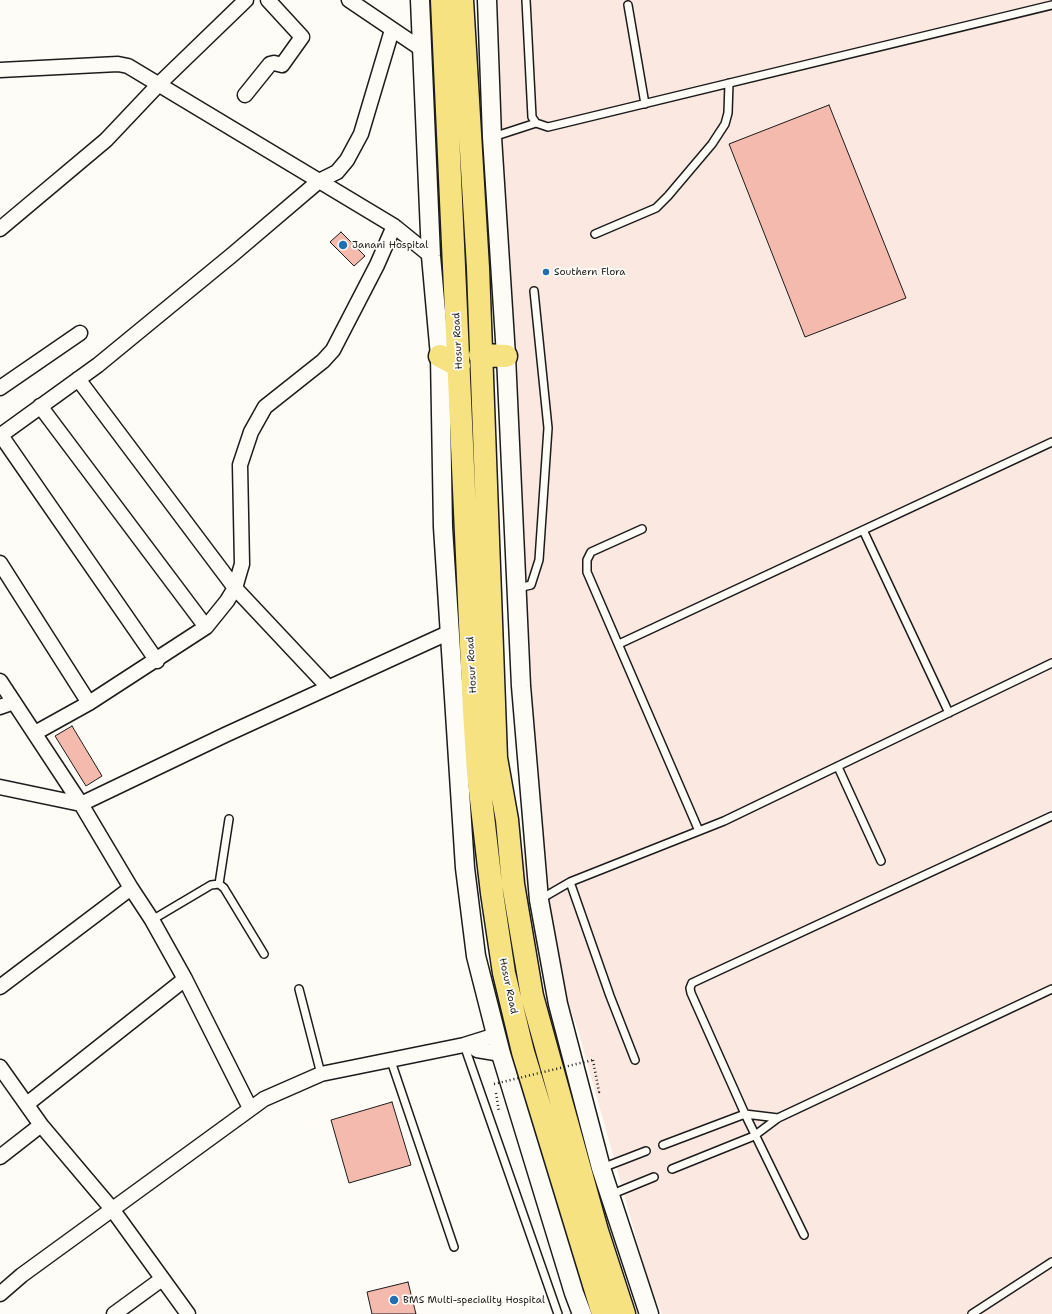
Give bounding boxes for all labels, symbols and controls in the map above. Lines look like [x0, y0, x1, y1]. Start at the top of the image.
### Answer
marker: Janani Hospital [337, 239, 349, 251]
place label: Janani Hospital [352, 239, 428, 251]
place label: Southern Flora [554, 266, 625, 278]
marker: Southern Flora [541, 267, 551, 277]
street label: Hosur Road [451, 312, 465, 370]
street label: Hosur Road [465, 636, 479, 694]
street label: Hosur Road [496, 957, 520, 1015]
marker: BMS Multi-speciality Hospital [388, 1294, 400, 1306]
place label: BMS Multi-speciality Hospital [403, 1294, 545, 1306]

